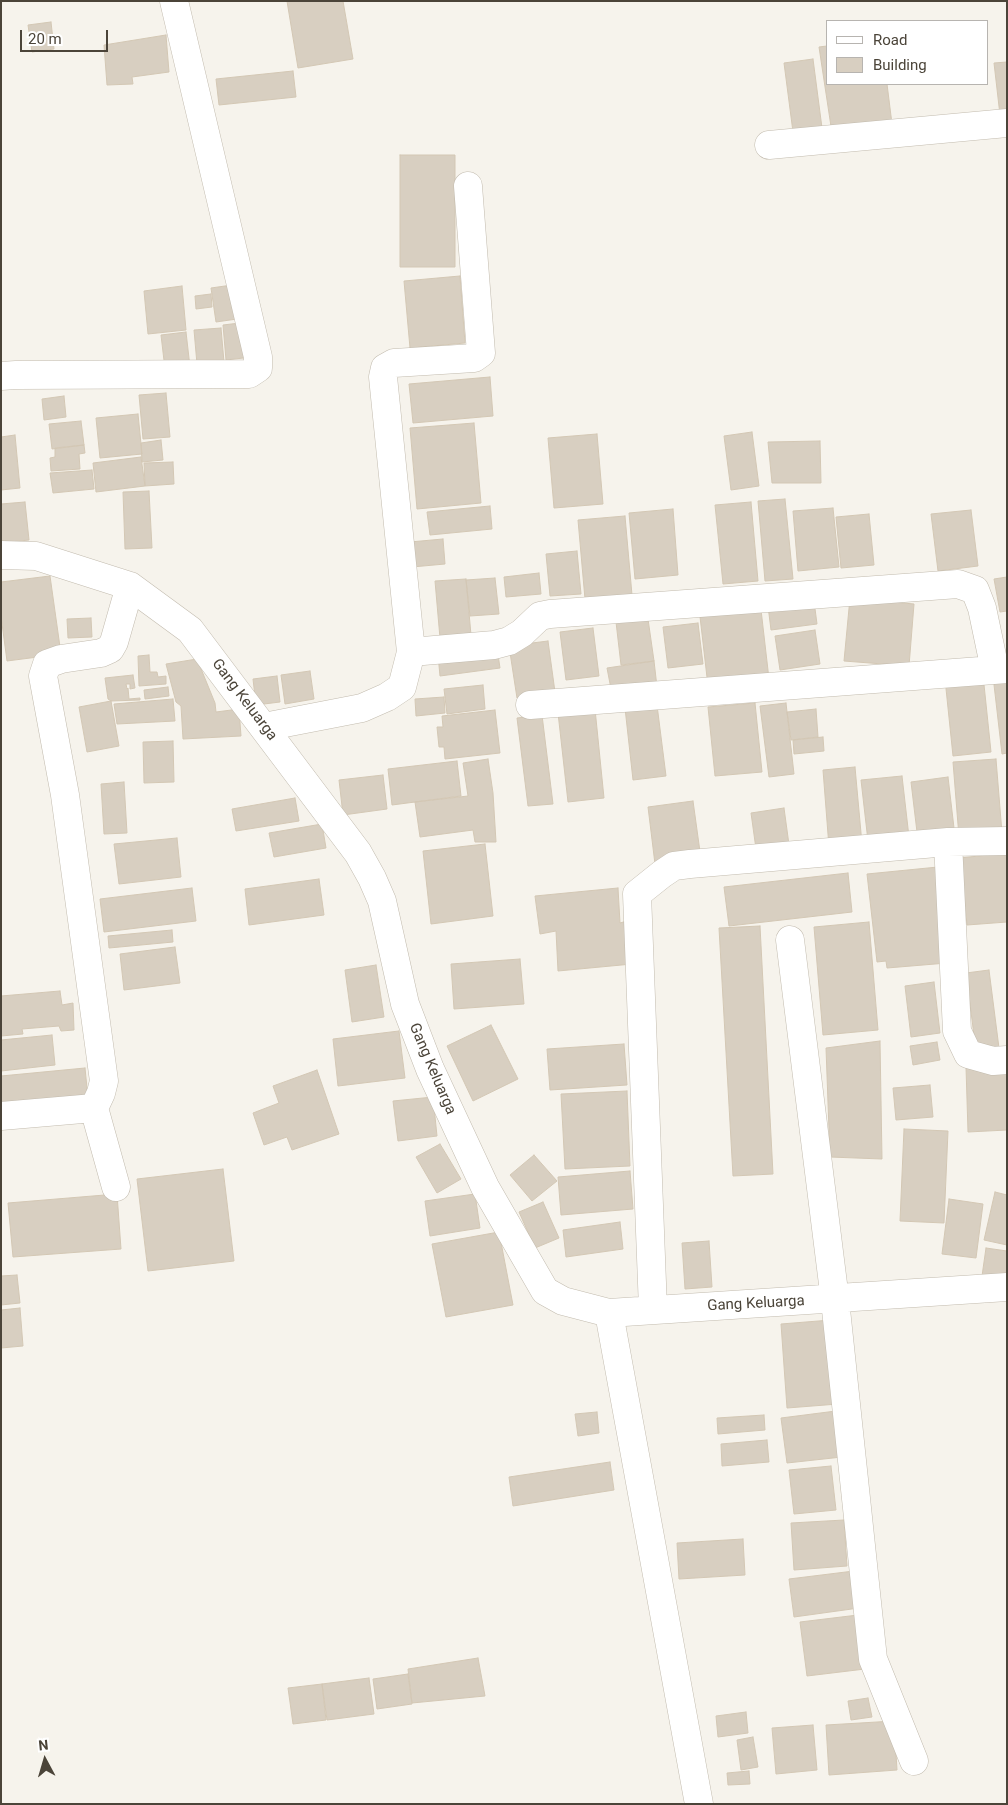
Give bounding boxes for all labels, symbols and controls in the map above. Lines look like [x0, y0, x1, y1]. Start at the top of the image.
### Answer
scale bar [22, 20, 110, 52]
legend [826, 20, 988, 85]
text: 20 m [28, 30, 62, 48]
text: Road [873, 31, 907, 49]
text: Building [873, 56, 927, 74]
street label: Gang Keluarga [207, 656, 281, 744]
street label: Gang Keluarga [405, 1021, 459, 1117]
street label: Gang Keluarga [707, 1292, 805, 1316]
north arrow [20, 1735, 70, 1785]
text: N [38, 1737, 49, 1754]

